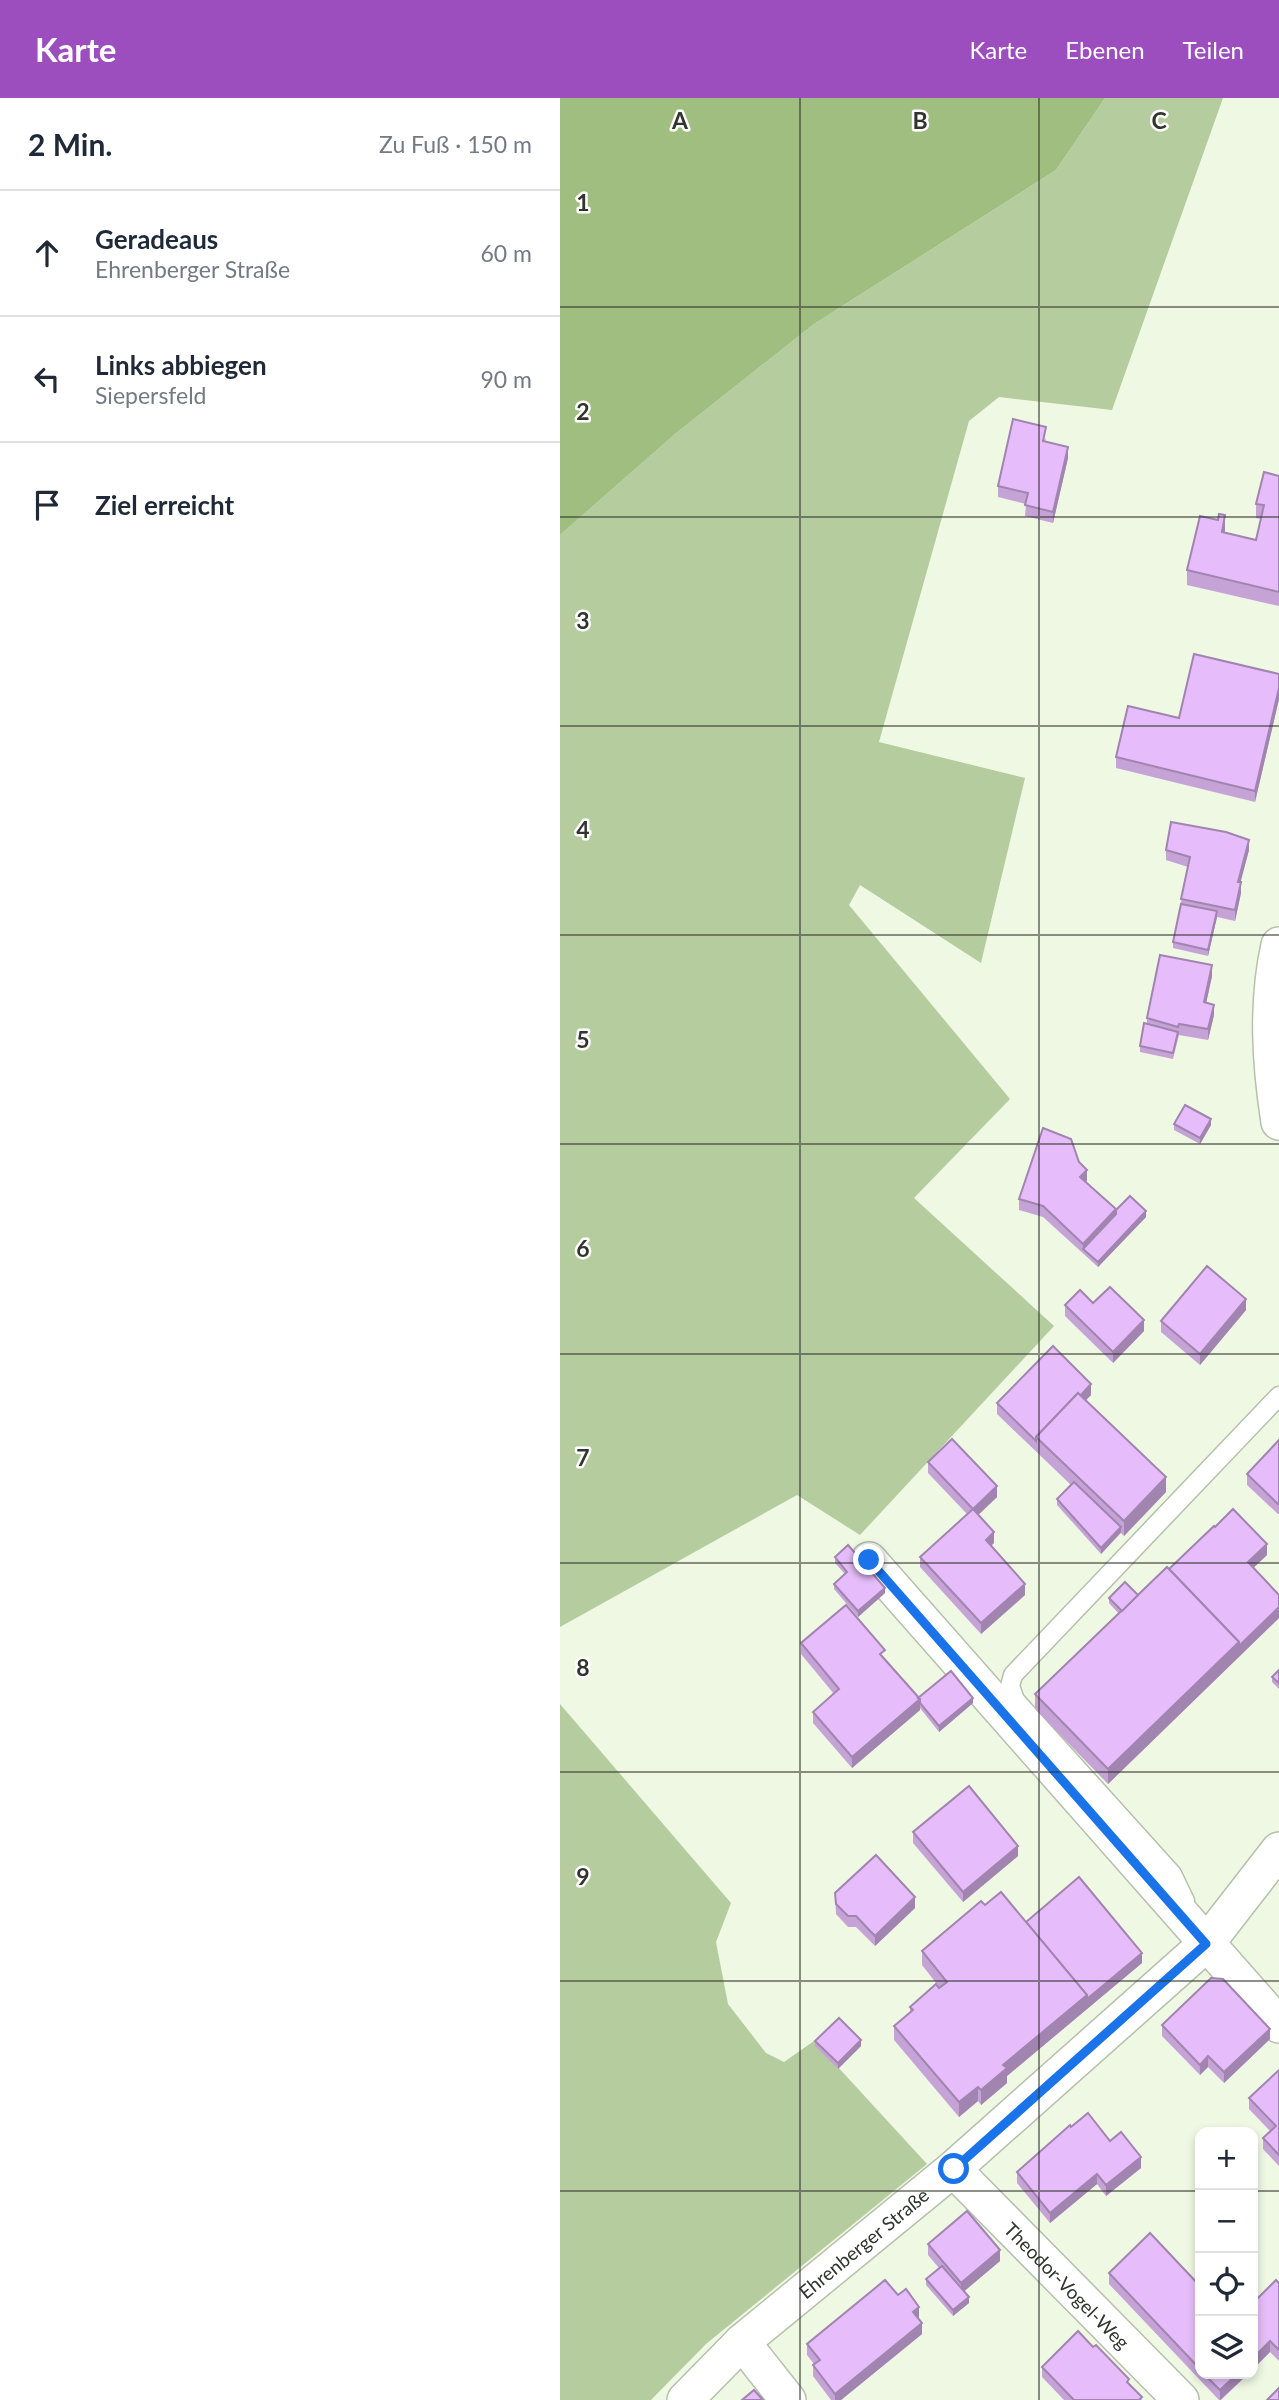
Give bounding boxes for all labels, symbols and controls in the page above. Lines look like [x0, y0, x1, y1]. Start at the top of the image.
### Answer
text: Karte [35, 29, 116, 69]
text: Karte [970, 35, 1027, 64]
text: Ebenen [1065, 35, 1145, 64]
text: Teilen [1183, 35, 1244, 64]
text: A [671, 106, 689, 134]
text: B [912, 106, 928, 134]
text: C [1151, 106, 1167, 134]
text: 2 Min. [28, 126, 113, 162]
text: Zu Fuß · 150 m [379, 130, 532, 158]
text: 1 [576, 188, 590, 216]
text: Geradeaus [95, 223, 218, 255]
icon: ahead [28, 234, 66, 272]
text: 60 m [481, 239, 532, 267]
text: Ehrenberger Straße [95, 255, 290, 283]
text: Links abbiegen [95, 349, 267, 381]
icon: left [28, 360, 66, 398]
text: 90 m [481, 365, 532, 393]
text: Siepersfeld [95, 381, 206, 409]
text: 2 [576, 397, 590, 425]
icon: arrive [28, 486, 66, 524]
text: Ziel erreicht [95, 489, 234, 521]
text: 3 [576, 606, 590, 634]
text: 4 [576, 815, 590, 843]
text: 5 [576, 1025, 590, 1053]
text: 6 [576, 1234, 590, 1262]
text: 7 [576, 1443, 590, 1471]
route end [853, 1544, 884, 1575]
text: 8 [576, 1653, 590, 1681]
text: 9 [576, 1862, 590, 1890]
map controls [1195, 2127, 1258, 2379]
button: + [1195, 2127, 1258, 2190]
route start [938, 2153, 969, 2184]
street label: Ehrenberger Straße [794, 2183, 933, 2303]
button: − [1195, 2190, 1258, 2253]
street label: Theodor-Vogel-Weg [1000, 2217, 1135, 2353]
button: locate [1195, 2253, 1258, 2316]
button: layers [1195, 2316, 1258, 2379]

